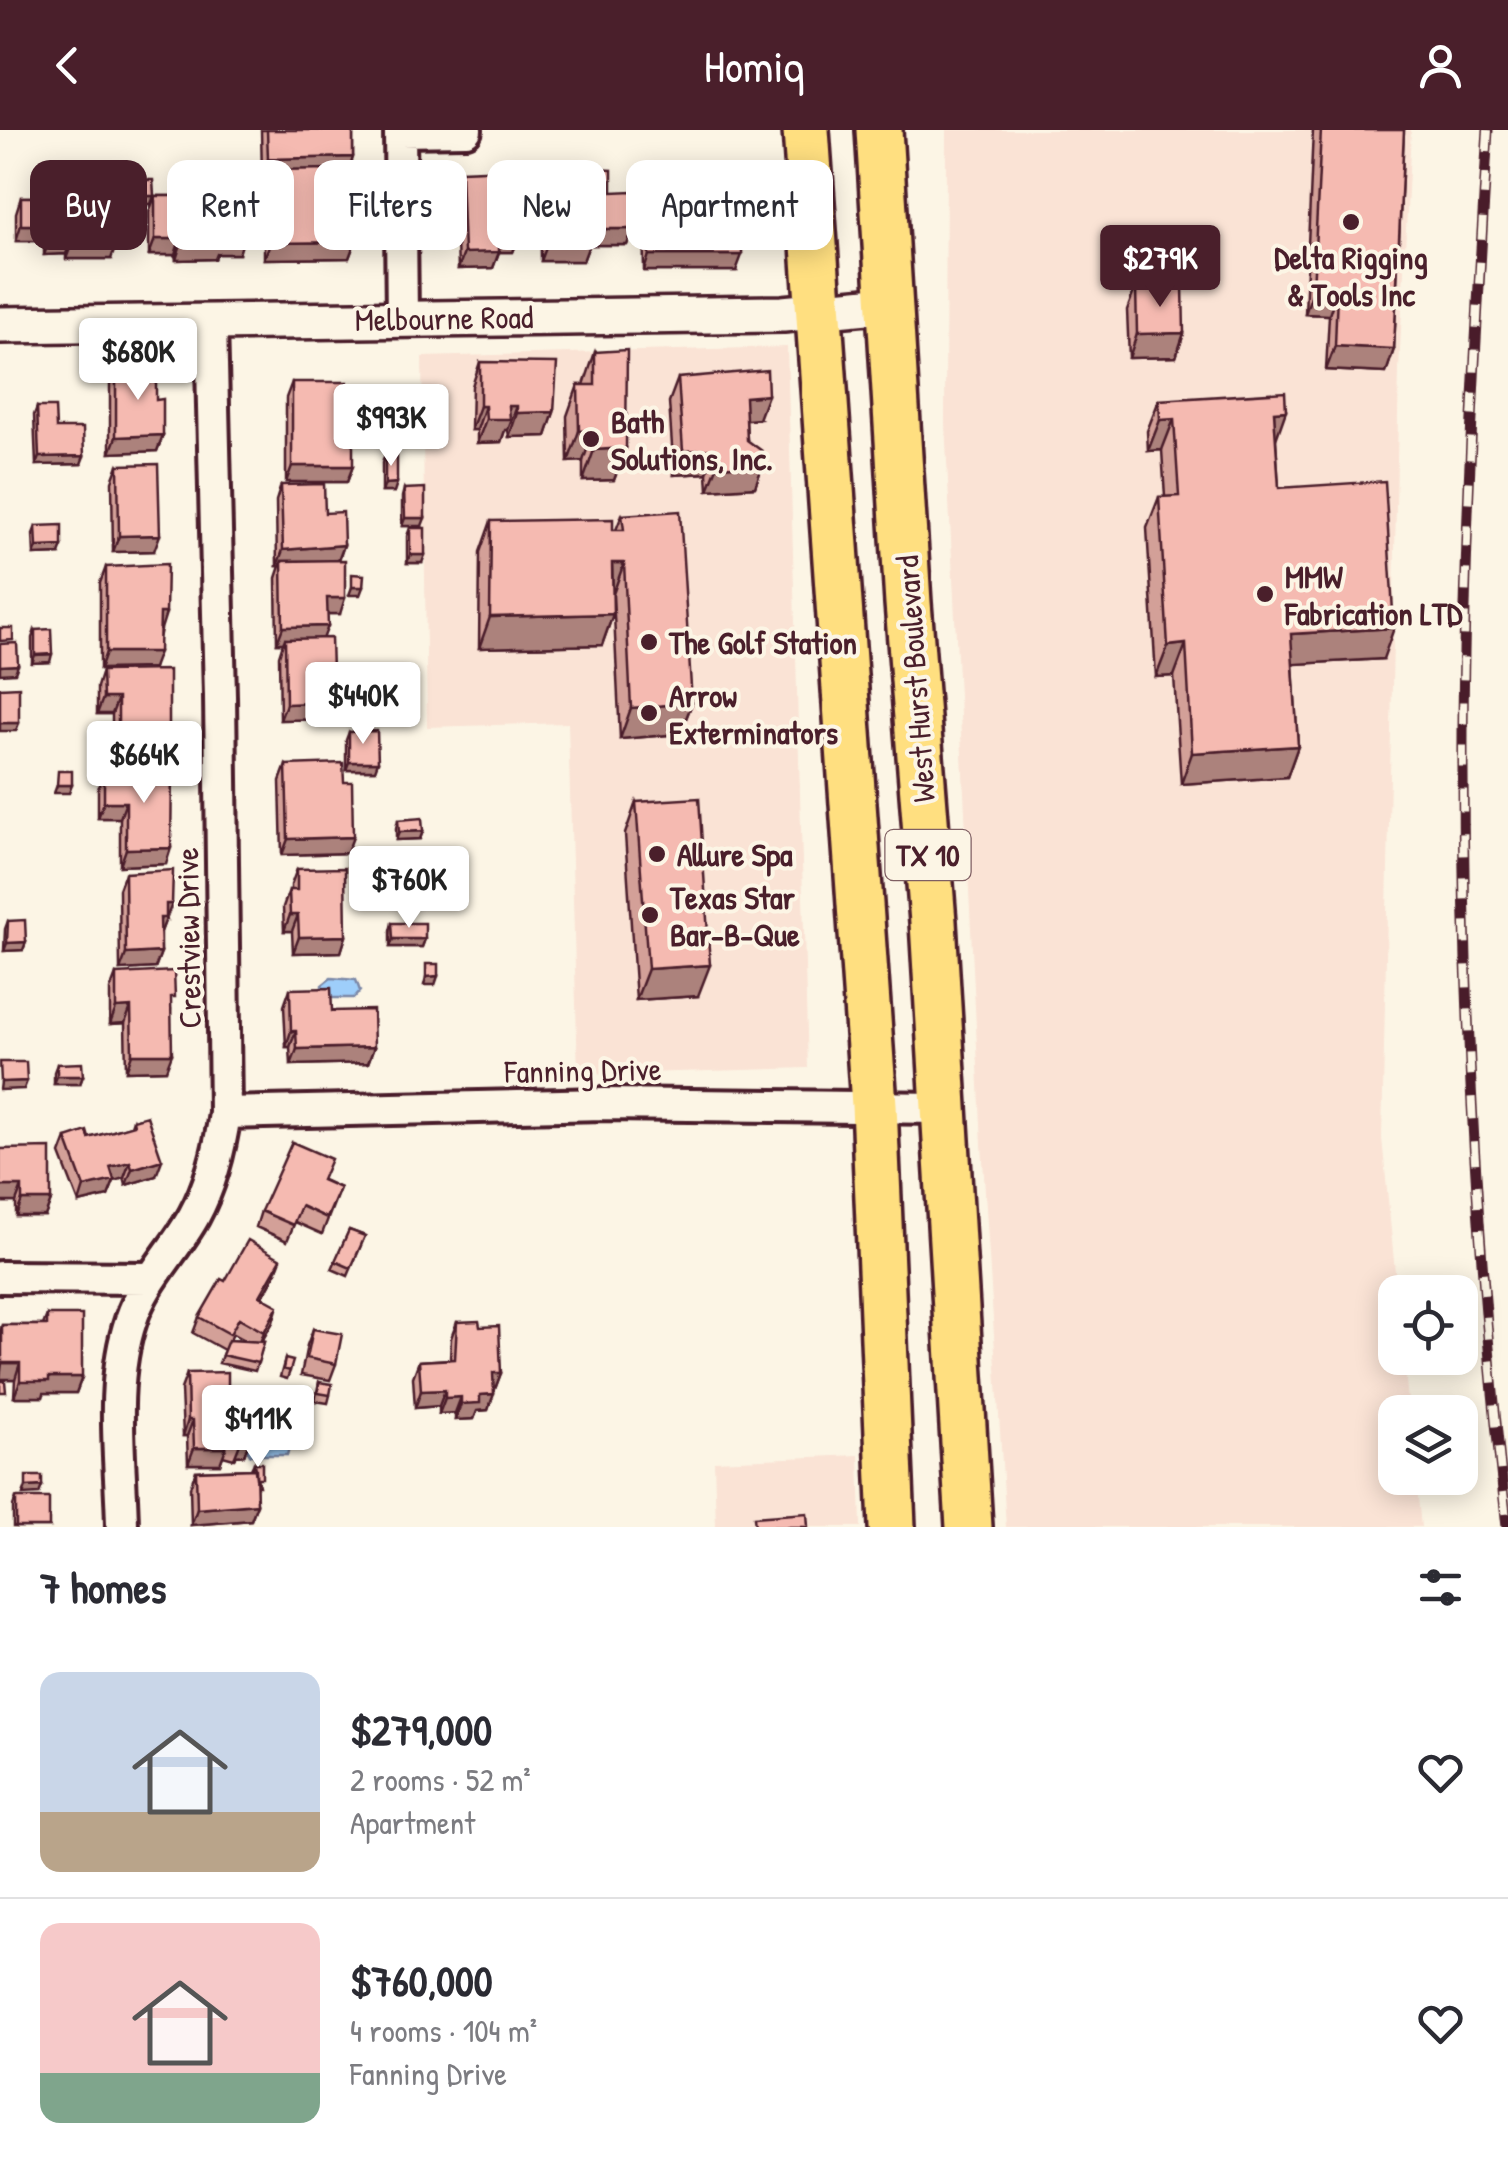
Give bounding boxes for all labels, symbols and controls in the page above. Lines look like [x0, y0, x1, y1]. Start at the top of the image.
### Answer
text: Homiq [704, 35, 804, 96]
icon: back [40, 38, 95, 93]
icon: person [1413, 38, 1468, 93]
chip: Buy [30, 160, 147, 250]
chip: Rent [167, 160, 294, 250]
chip: Filters [314, 160, 467, 250]
chip: New [487, 160, 606, 250]
chip: Apartment [626, 160, 833, 250]
marker: Delta Rigging & Tools Inc [1340, 211, 1362, 233]
pin: $279K [1090, 225, 1230, 310]
text: $279K [1122, 236, 1198, 279]
place label: Delta Rigging & Tools Inc [1274, 236, 1428, 316]
street label: Melbourne Road [354, 295, 534, 341]
pin: $680K [68, 318, 208, 403]
text: $680K [101, 329, 175, 372]
pin: $993K [321, 384, 461, 469]
text: $993K [356, 395, 426, 438]
place label: Bath Solutions, Inc. [611, 400, 773, 480]
marker: Bath Solutions, Inc. [580, 428, 602, 450]
street label: West Hurst Boulevard [885, 554, 945, 804]
place label: MMW Fabrication LTD [1284, 555, 1463, 635]
marker: MMW Fabrication LTD [1254, 583, 1276, 605]
place label: The Golf Station [668, 621, 857, 664]
marker: The Golf Station [638, 631, 660, 653]
pin: $440K [293, 662, 433, 747]
text: $440K [327, 673, 399, 716]
place label: Arrow Exterminators [669, 674, 838, 754]
marker: Arrow Exterminators [638, 702, 660, 724]
pin: $664K [74, 721, 214, 806]
text: $664K [109, 732, 179, 775]
road number: TX 10 [886, 830, 970, 880]
place label: Allure Spa [677, 833, 793, 877]
marker: Allure Spa [646, 843, 668, 865]
pin: $760K [339, 846, 479, 931]
street label: Crestview Drive [165, 847, 211, 1029]
text: $760K [371, 857, 447, 900]
place label: Texas Star Bar-B-Que [669, 876, 800, 956]
marker: Texas Star Bar-B-Que [639, 904, 661, 926]
street label: Fanning Drive [503, 1047, 662, 1093]
map controls [1378, 1275, 1478, 1495]
button: locate [1378, 1275, 1478, 1375]
pin: $411K [188, 1385, 328, 1470]
button: layers [1378, 1395, 1478, 1495]
text: $411K [224, 1396, 292, 1439]
text: 7 homes [40, 1559, 166, 1616]
icon: filters [1413, 1560, 1468, 1615]
text: $279,000 [350, 1701, 492, 1758]
icon: home [120, 1712, 240, 1832]
icon: heart [1413, 1745, 1468, 1800]
text: 2 rooms · 52 m² [350, 1758, 531, 1801]
text: Apartment [350, 1801, 475, 1844]
text: $760,000 [350, 1952, 493, 2009]
icon: home [120, 1963, 240, 2083]
icon: heart [1413, 1996, 1468, 2051]
text: 4 rooms · 104 m² [350, 2009, 537, 2052]
text: Fanning Drive [350, 2052, 507, 2095]

